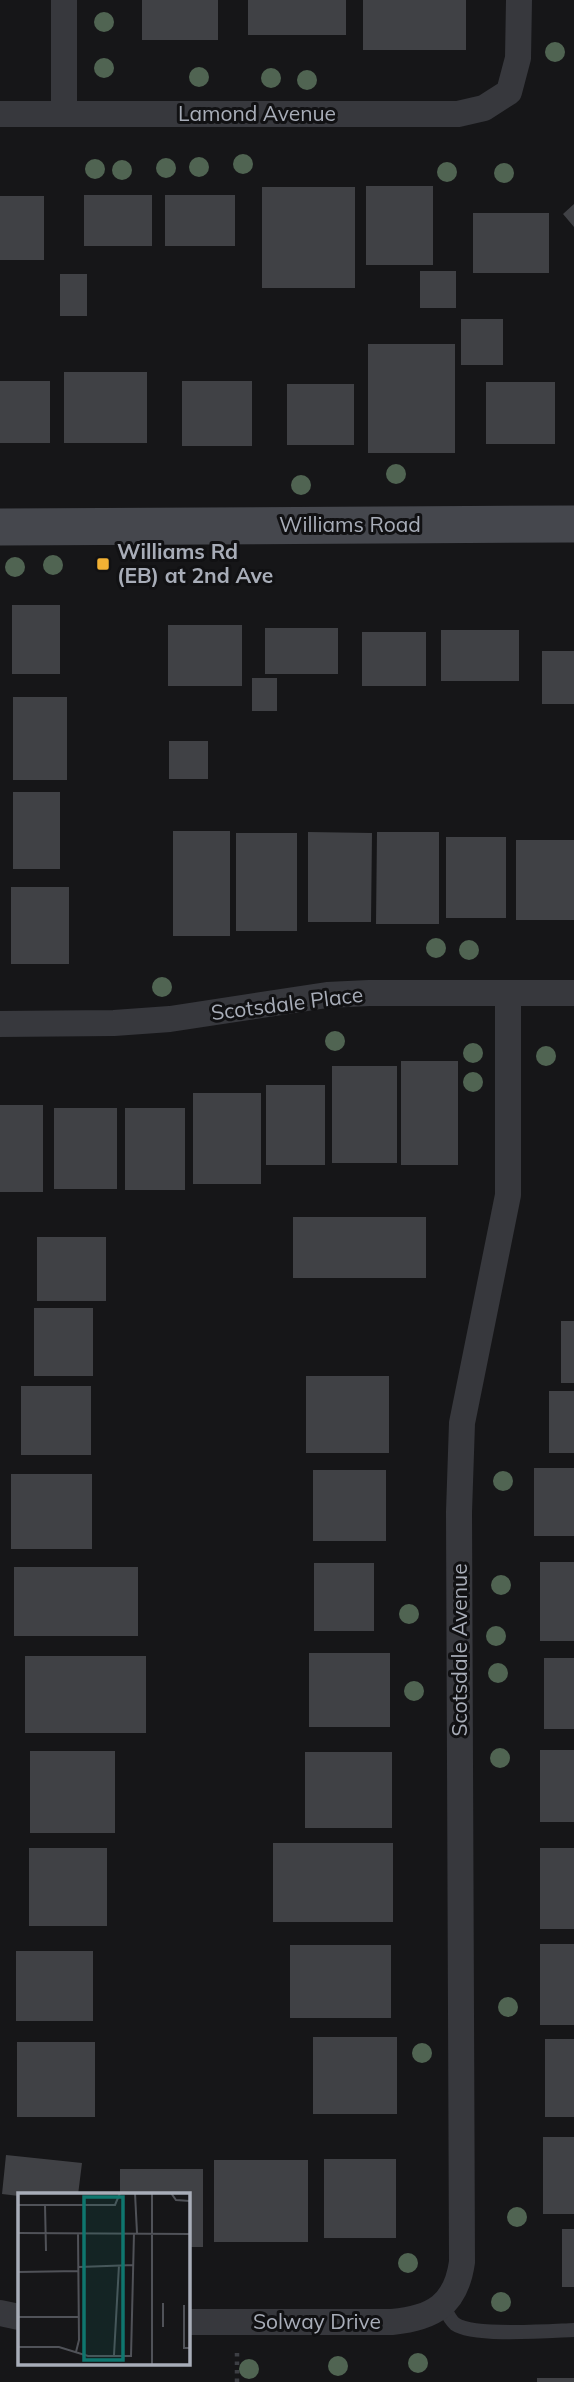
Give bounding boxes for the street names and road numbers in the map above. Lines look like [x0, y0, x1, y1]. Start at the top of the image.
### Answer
street label: Lamond Avenue [178, 100, 336, 126]
street label: Williams Road [279, 511, 421, 537]
street label: Scotsdale Place [209, 981, 364, 1025]
street label: Scotsdale Avenue [446, 1563, 472, 1737]
street label: Solway Drive [253, 2308, 381, 2334]

